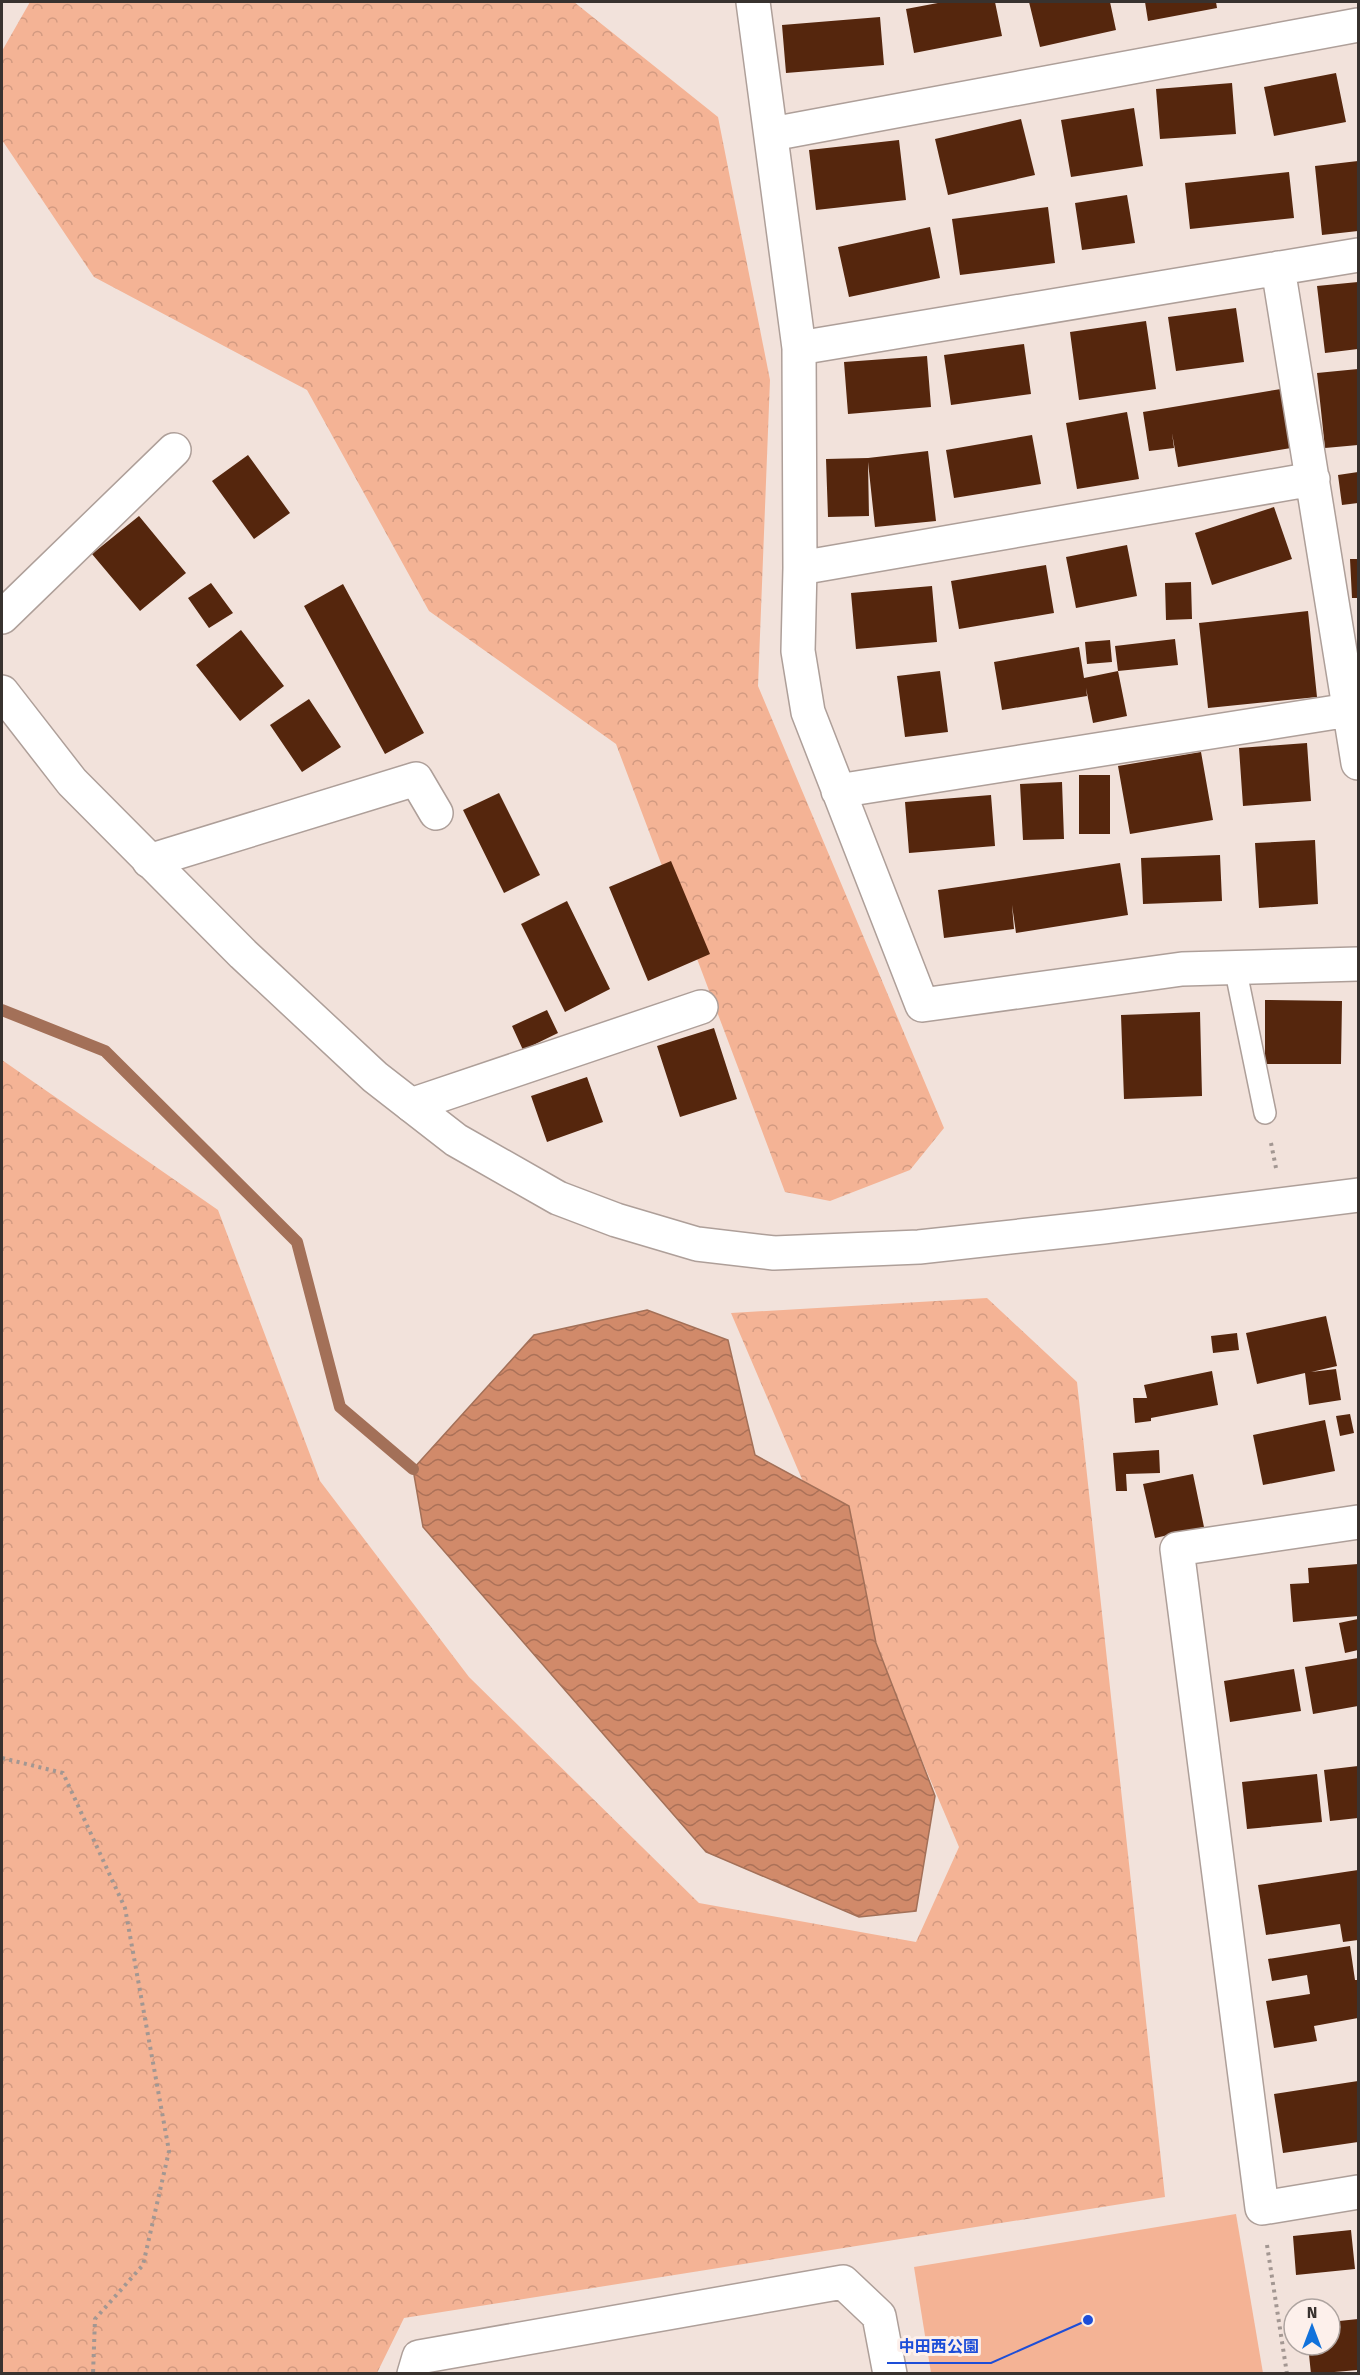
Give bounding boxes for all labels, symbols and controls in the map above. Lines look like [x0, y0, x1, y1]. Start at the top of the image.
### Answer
north arrow [1282, 2297, 1342, 2357]
text: N [1307, 2303, 1317, 2322]
callout: 中田西公園 [887, 2329, 991, 2363]
text: 中田西公園 [899, 2337, 979, 2356]

